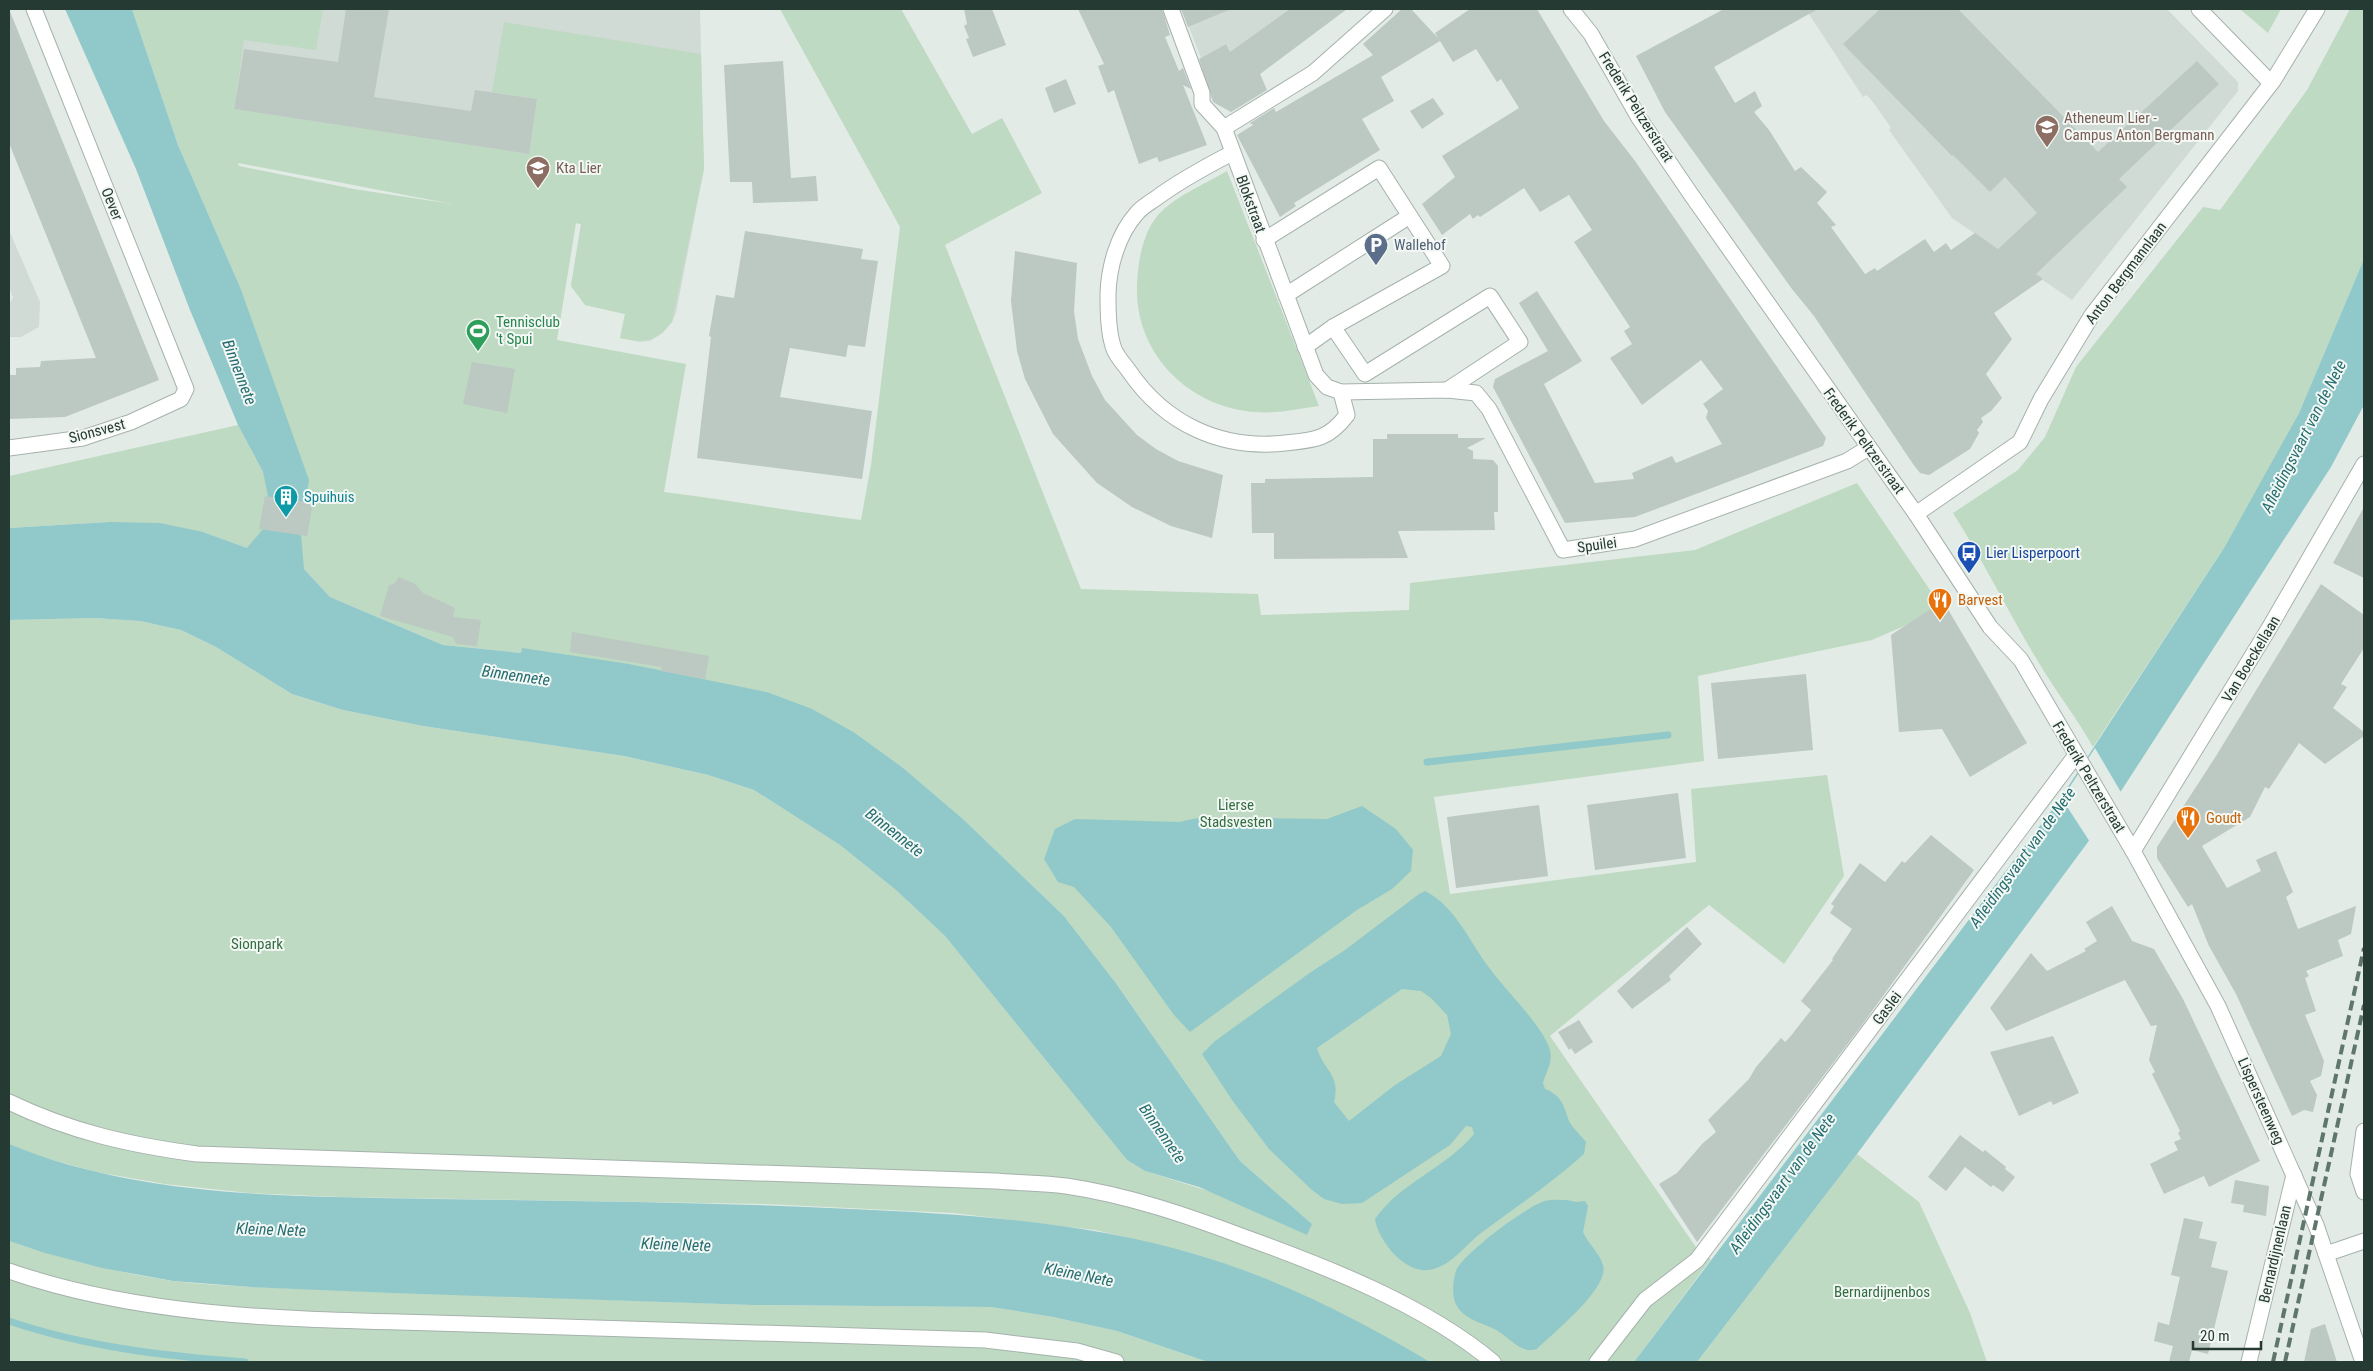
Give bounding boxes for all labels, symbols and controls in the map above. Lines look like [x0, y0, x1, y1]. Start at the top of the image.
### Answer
street label: Frederik Peltzerstraat [1595, 48, 1677, 166]
place label: Atheneum Lier - Campus Anton Bergmann [2064, 109, 2214, 144]
school or university icon: Atheneum Lier - Campus Anton Bergmann [2034, 114, 2060, 148]
school or university icon: Kta Lier [525, 155, 551, 189]
place label: Kta Lier [556, 159, 602, 177]
street label: Blokstraat [1232, 173, 1270, 235]
street label: Oever [97, 185, 127, 223]
street label: Anton Bergmannlaan [2082, 218, 2170, 328]
parking icon: Wallehof [1363, 232, 1389, 266]
place label: Wallehof [1394, 236, 1446, 254]
place label: Tennisclub 't Spui [496, 313, 560, 348]
sports icon: Tennisclub 't Spui [465, 318, 491, 352]
water label: Binnennete [218, 337, 261, 408]
water label: Afleidingsvaart van de Nete [2256, 357, 2350, 516]
street label: Frederik Peltzerstraat [1819, 384, 1909, 498]
street label: Sionsvest [67, 415, 127, 447]
building icon: Spuihuis [273, 484, 299, 518]
place label: Spuihuis [304, 488, 355, 506]
street label: Spuilei [1576, 533, 1618, 557]
bus stop icon: Lier Lisperpoort [1956, 540, 1982, 574]
place label: Lier Lisperpoort [1986, 544, 2080, 562]
restaurant icon: Barvest [1927, 587, 1953, 621]
place label: Barvest [1958, 591, 2003, 609]
street label: Van Boeckellaan [2218, 612, 2284, 706]
water label: Binnennete [481, 661, 551, 690]
street label: Frederik Peltzerstraat [2049, 718, 2129, 836]
water label: Afleidingsvaart van de Nete [1965, 784, 2080, 932]
park label: Lierse Stadsvesten [1200, 796, 1272, 831]
water label: Binnennete [862, 804, 928, 861]
restaurant icon: Goudt [2175, 805, 2201, 839]
place label: Goudt [2206, 809, 2242, 827]
park label: Sionpark [231, 935, 283, 953]
street label: Gaslei [1869, 988, 1905, 1028]
street label: Lispersteenweg [2234, 1055, 2288, 1147]
water label: Binnennete [1135, 1100, 1190, 1167]
water label: Afleidingsvaart van de Nete [1725, 1110, 1840, 1258]
street label: Bernardijnenlaan [2255, 1203, 2295, 1305]
water label: Kleine Nete [236, 1219, 306, 1240]
water label: Kleine Nete [641, 1234, 711, 1255]
water label: Kleine Nete [1043, 1258, 1115, 1290]
park label: Bernardijnenbos [1834, 1283, 1930, 1301]
scale bar [2193, 1318, 2260, 1350]
text: 20 m [2200, 1327, 2230, 1345]

